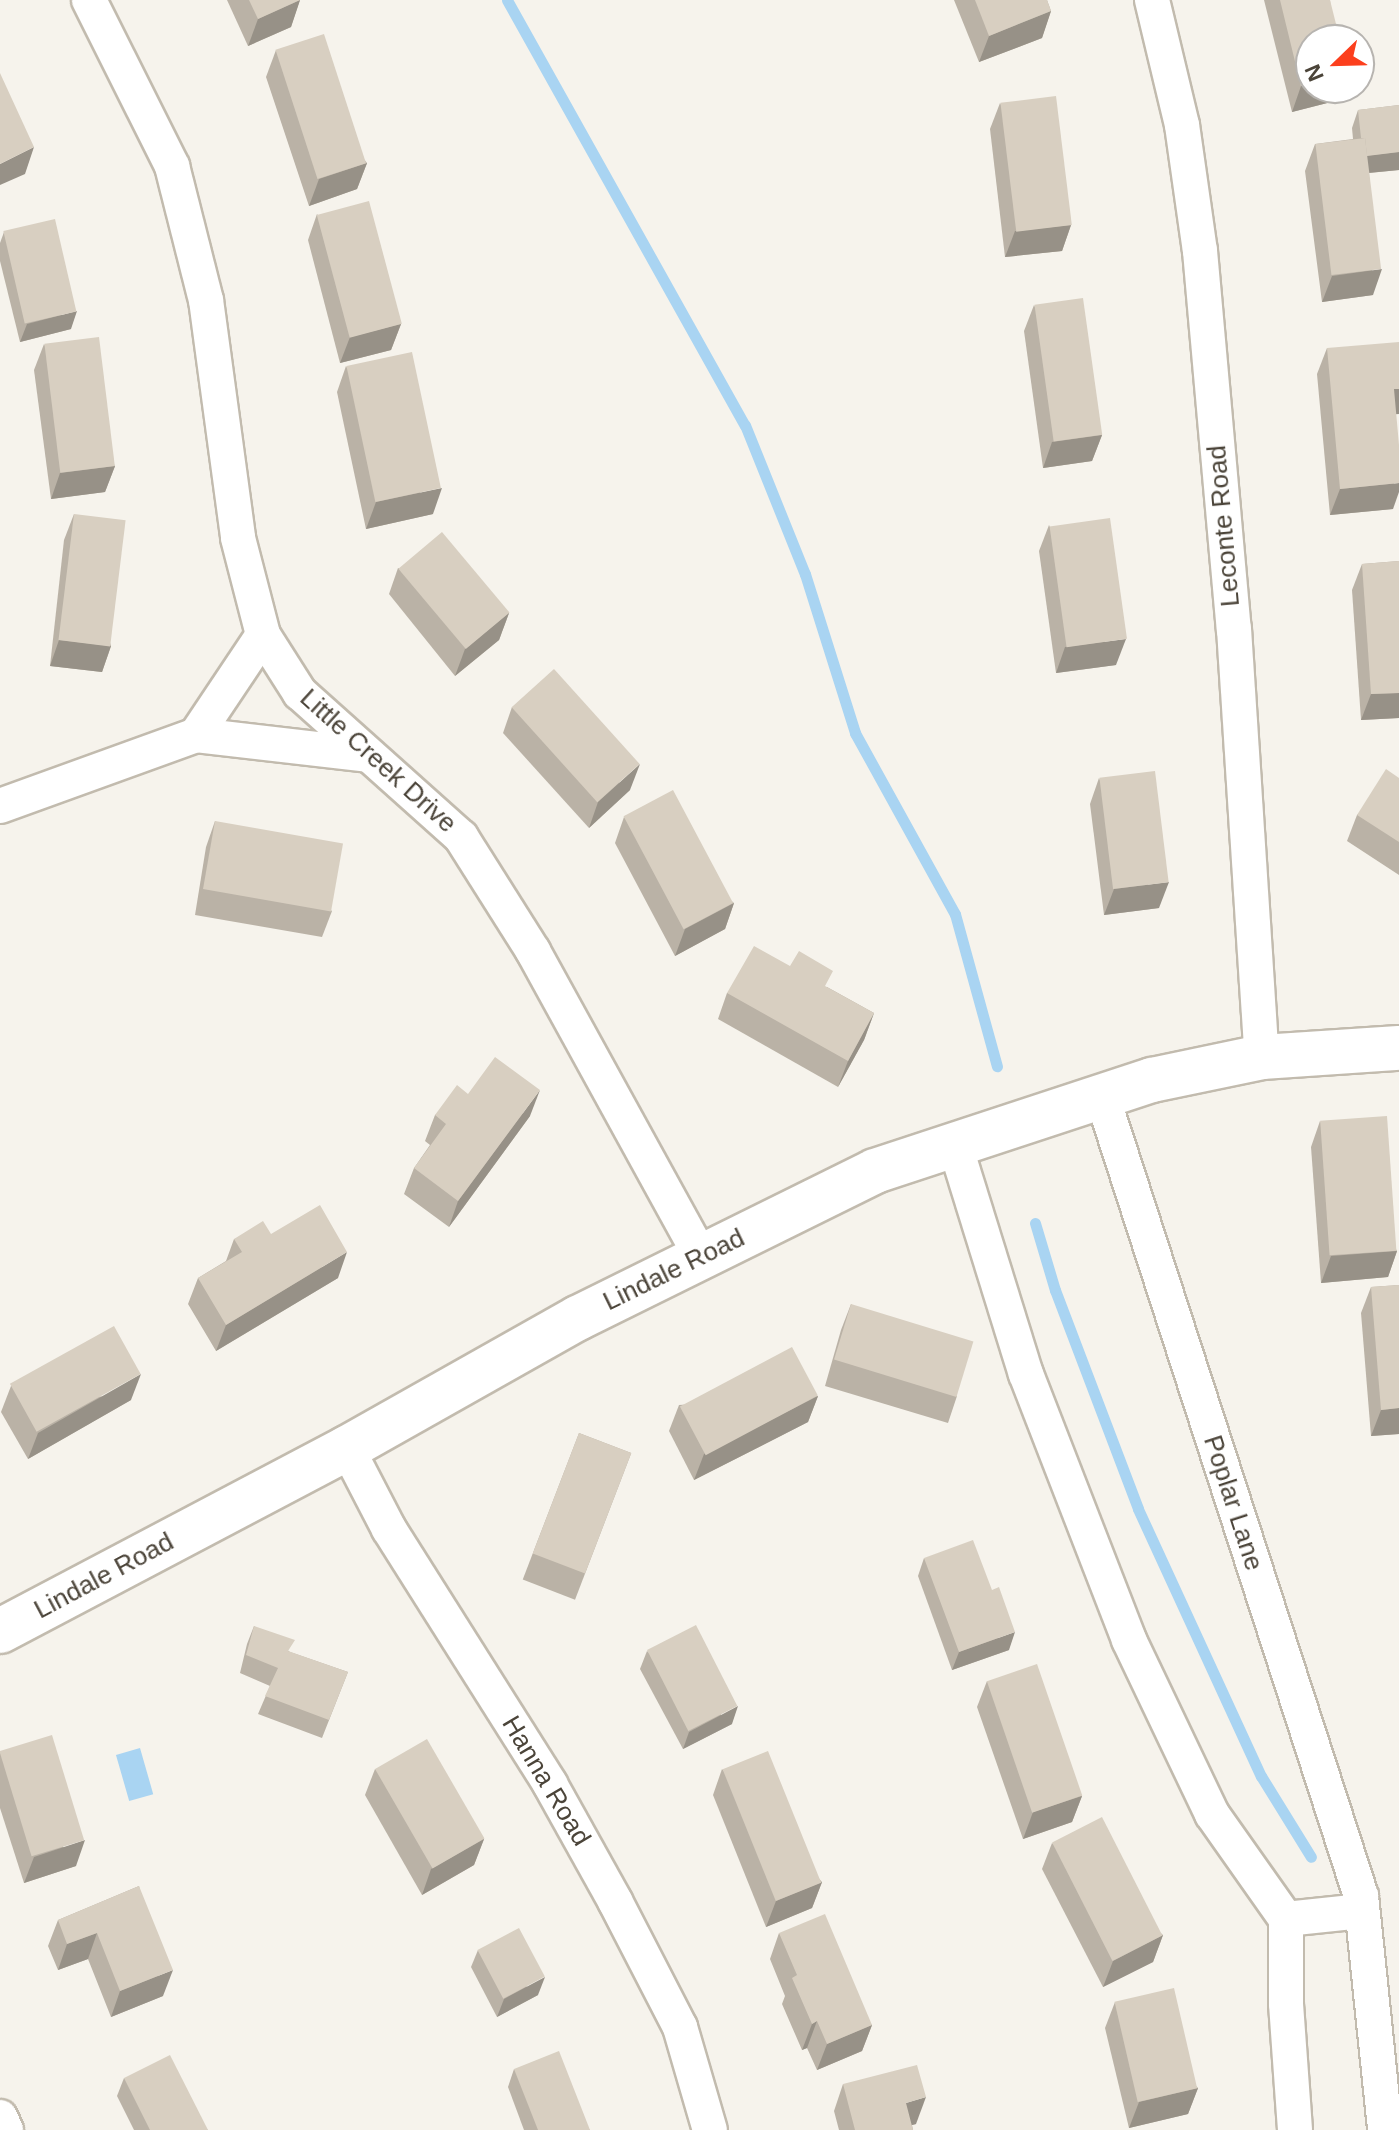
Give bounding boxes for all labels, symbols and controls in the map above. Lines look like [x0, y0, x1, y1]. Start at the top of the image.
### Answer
north arrow [1295, 24, 1375, 104]
text: N [1300, 61, 1329, 85]
street label: Leconte Road [1201, 444, 1247, 608]
street label: Little Creek Drive [293, 683, 463, 839]
street label: Lindale Road [598, 1222, 750, 1318]
street label: Poplar Lane [1196, 1432, 1270, 1574]
street label: Lindale Road [29, 1526, 179, 1626]
street label: Hanna Road [495, 1710, 597, 1852]

